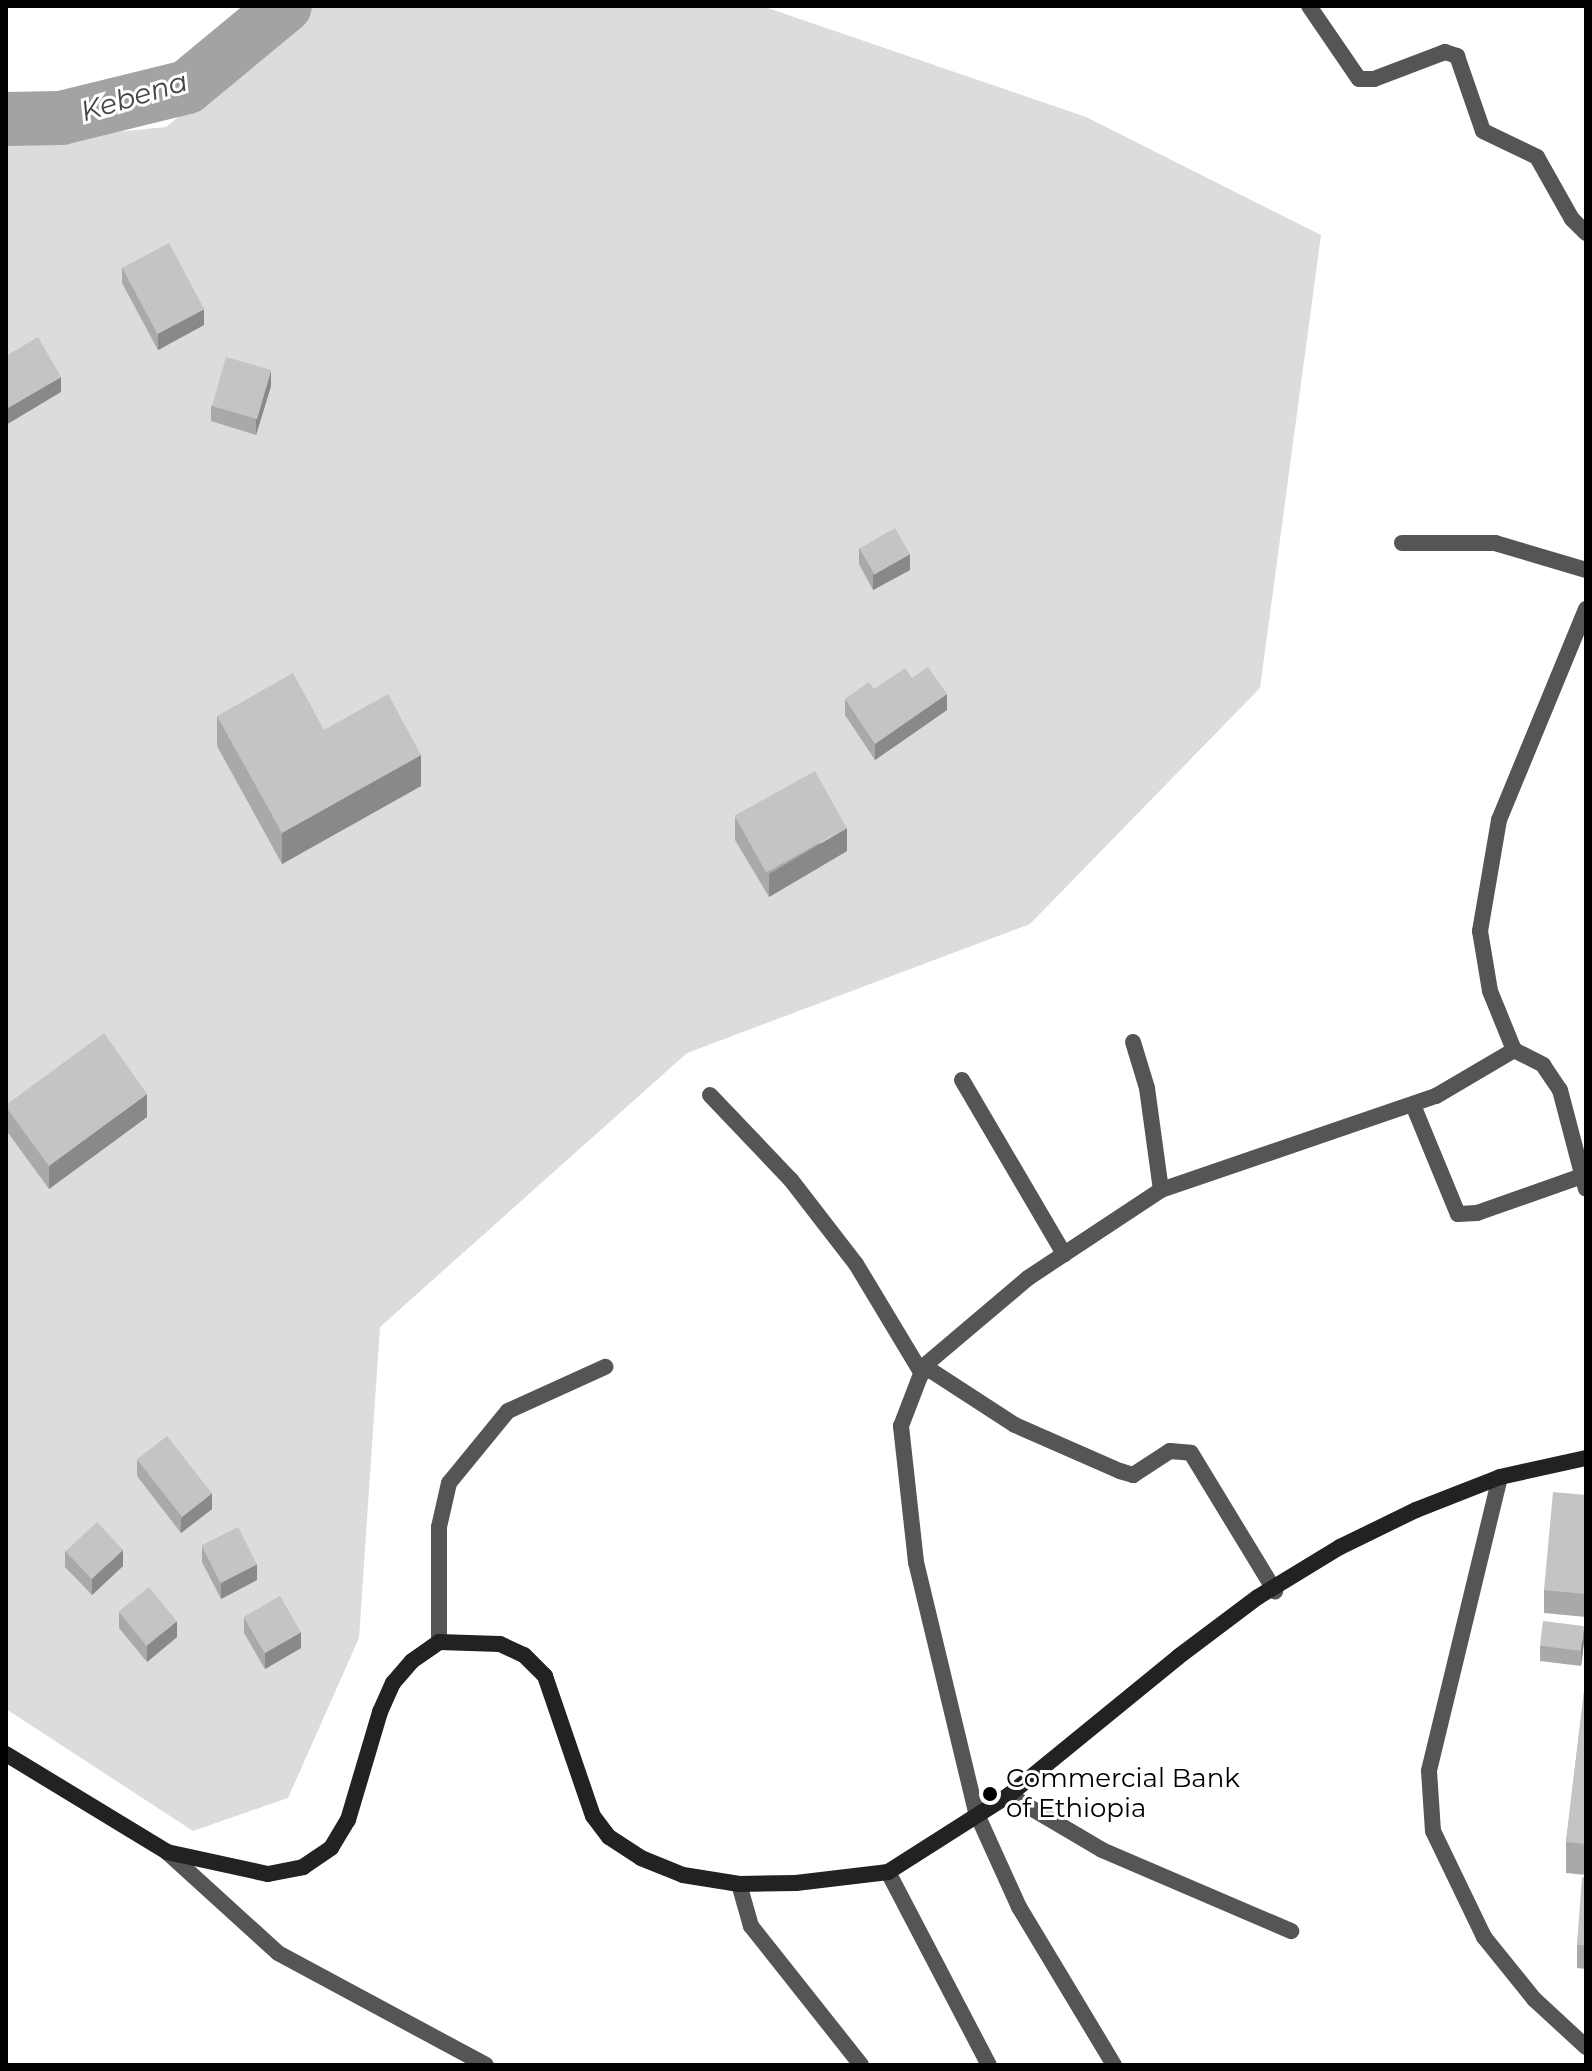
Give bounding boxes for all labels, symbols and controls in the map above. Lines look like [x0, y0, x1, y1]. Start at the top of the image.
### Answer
water label: Kebena [77, 64, 191, 128]
place label: Commercial Bank of Ethiopia [1006, 1763, 1240, 1824]
marker: Commercial Bank of Ethiopia [981, 1785, 999, 1803]

